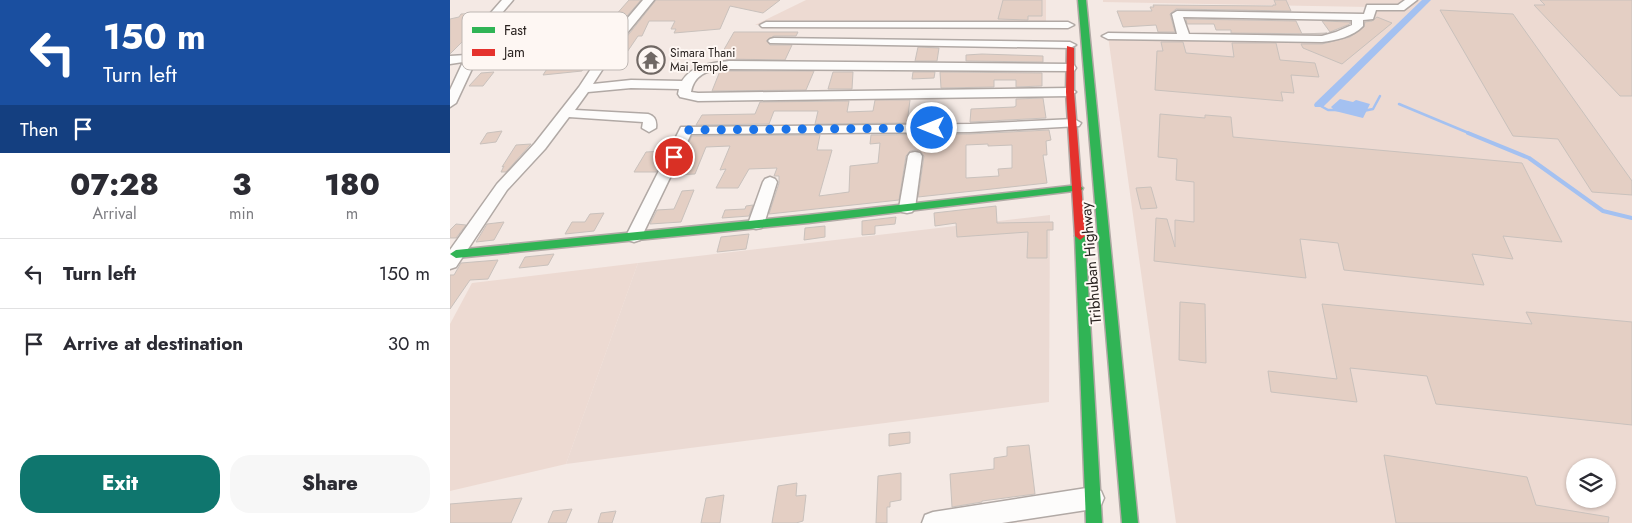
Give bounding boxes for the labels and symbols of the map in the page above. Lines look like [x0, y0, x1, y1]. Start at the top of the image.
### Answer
legend [462, 12, 628, 70]
text: Fast [504, 20, 527, 40]
text: Jam [502, 42, 525, 62]
place label: Simara Thani Mai Temple [670, 44, 735, 76]
temple icon: Simara Thani Mai Temple [636, 45, 666, 75]
position arrow [905, 101, 957, 153]
pin [653, 136, 695, 178]
street label: Tribhuban Highway [1075, 201, 1107, 325]

